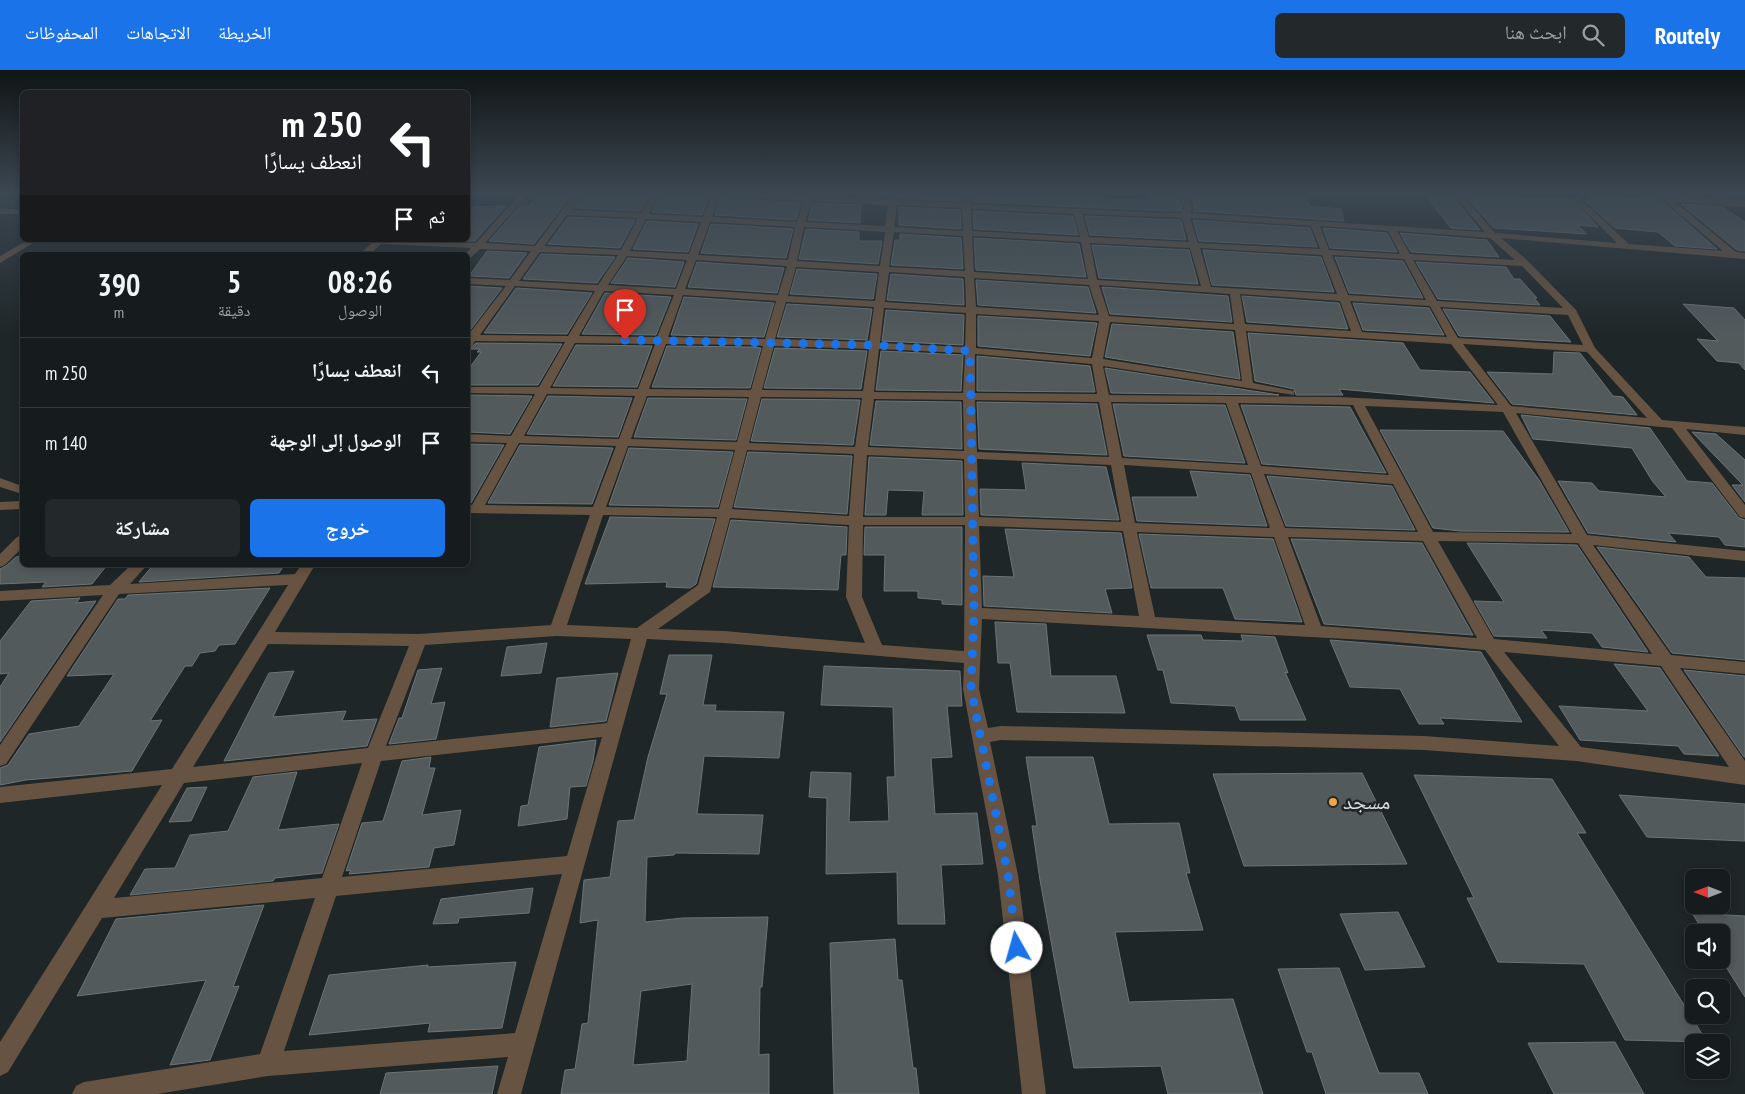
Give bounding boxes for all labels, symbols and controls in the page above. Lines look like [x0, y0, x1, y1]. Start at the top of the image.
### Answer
search box [1275, 13, 1625, 58]
text: ابحث هنا [1505, 20, 1567, 44]
text: Routely [1655, 20, 1720, 51]
text: المحفوظات [25, 21, 98, 44]
text: الاتجاهات [126, 21, 190, 44]
text: الخريطة [218, 21, 271, 44]
icon: search [1579, 21, 1607, 49]
text: 250 m [281, 101, 362, 147]
icon: left [380, 110, 445, 175]
text: انعطف يسارًا [264, 147, 362, 175]
text: ثم [428, 204, 445, 228]
icon: arrive [390, 205, 418, 233]
text: 5 [227, 262, 241, 301]
text: 08:26 [328, 262, 393, 301]
text: 390 [97, 265, 140, 304]
pin [604, 289, 646, 340]
icon: arrive [611, 296, 639, 324]
text: دقيقة [218, 300, 250, 320]
text: الوصول [338, 300, 382, 320]
text: m [114, 302, 124, 322]
text: انعطف يسارًا [312, 358, 402, 382]
icon: left [417, 359, 445, 387]
text: 250 m [45, 361, 87, 385]
text: الوصول إلى الوجهة [269, 428, 402, 452]
icon: arrive [417, 429, 445, 457]
text: 140 m [45, 431, 87, 455]
button: مشاركة [45, 499, 240, 557]
button: خروج [250, 499, 445, 557]
place label: مسجد [1343, 788, 1390, 815]
marker: مسجد [1327, 796, 1339, 808]
north arrow [1685, 869, 1730, 914]
map controls [1685, 869, 1730, 1079]
position arrow [990, 921, 1042, 973]
button: sound [1685, 924, 1730, 969]
button: search [1685, 979, 1730, 1024]
button: layers [1685, 1034, 1730, 1079]

